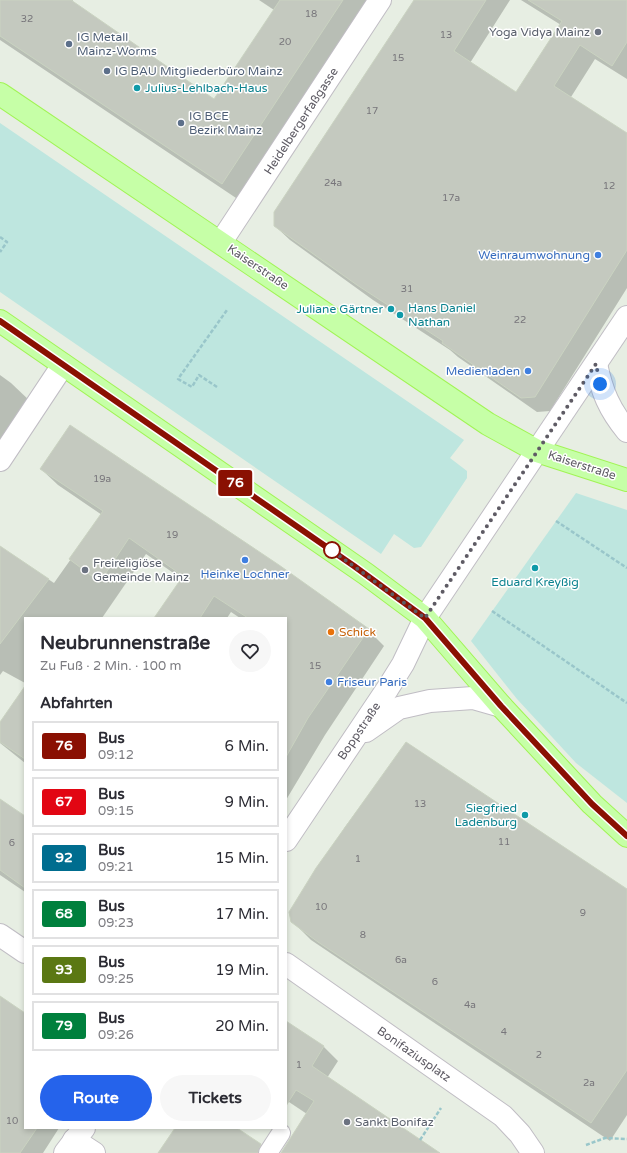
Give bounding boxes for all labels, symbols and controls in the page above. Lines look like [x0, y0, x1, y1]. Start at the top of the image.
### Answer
house number: 18 [305, 8, 317, 20]
house number: 32 [21, 13, 33, 25]
place label: Yoga Vidya Mainz [489, 25, 590, 39]
marker: Yoga Vidya Mainz [593, 27, 603, 37]
house number: 13 [440, 29, 452, 41]
place label: IG Metall Mainz-Worms [77, 30, 157, 58]
house number: 20 [279, 36, 291, 48]
marker: IG Metall Mainz-Worms [64, 39, 74, 49]
house number: 15 [392, 52, 404, 64]
place label: IG BAU Mitgliederbüro Mainz [115, 64, 282, 78]
street label: Heidelbergerfaßgasse [261, 65, 341, 177]
marker: IG BAU Mitgliederbüro Mainz [102, 66, 112, 76]
place label: Julius-Lehlbach-Haus [145, 81, 268, 95]
marker: Julius-Lehlbach-Haus [132, 83, 142, 93]
house number: 17 [366, 105, 378, 117]
place label: IG BCE Bezirk Mainz [189, 109, 262, 137]
marker: IG BCE Bezirk Mainz [176, 118, 186, 128]
house number: 24a [324, 177, 342, 189]
house number: 12 [603, 180, 615, 192]
house number: 17a [442, 192, 460, 204]
street label: Kaiserstraße [225, 241, 291, 293]
place label: Weinraumwohnung [478, 248, 590, 262]
marker: Weinraumwohnung [593, 250, 603, 260]
house number: 31 [401, 283, 413, 295]
place label: Hans Daniel Nathan [408, 301, 476, 329]
place label: Juliane Gärtner [296, 302, 383, 316]
marker: Juliane Gärtner [386, 304, 396, 314]
marker: Hans Daniel Nathan [395, 310, 405, 320]
house number: 22 [514, 314, 526, 326]
place label: Medienladen [446, 364, 520, 378]
marker: Medienladen [523, 366, 533, 376]
your location [590, 374, 610, 394]
street label: Kaiserstraße [546, 447, 618, 483]
line badge: 76 [217, 470, 253, 496]
house number: 19a [93, 473, 111, 485]
text: 76 [226, 474, 244, 491]
house number: 19 [166, 529, 178, 541]
unlabelled marker [323, 541, 341, 559]
marker: Heinke Lochner [240, 555, 250, 565]
place label: Freireligiöse Gemeinde Mainz [93, 556, 189, 584]
marker: Eduard Kreyßig [530, 563, 540, 573]
marker: Freireligiöse Gemeinde Mainz [80, 565, 90, 575]
place label: Heinke Lochner [201, 567, 290, 581]
place label: Eduard Kreyßig [491, 575, 579, 589]
place label: Schick [339, 625, 376, 639]
marker: Schick [326, 627, 336, 637]
button: heart [229, 630, 271, 672]
text: Neubrunnenstraße [40, 632, 210, 654]
text: Zu Fuß · 2 Min. · 100 m [40, 658, 181, 674]
house number: 15 [309, 660, 321, 672]
place label: Friseur Paris [337, 675, 407, 689]
marker: Friseur Paris [324, 677, 334, 687]
text: Abfahrten [40, 694, 113, 712]
street label: Boppstraße [335, 699, 383, 762]
text: Bus [98, 729, 125, 747]
text: 76 [55, 737, 73, 754]
text: 6 Min. [225, 737, 269, 755]
text: 09:12 [98, 747, 134, 763]
text: Bus [98, 785, 125, 803]
text: 67 [55, 793, 73, 810]
text: 9 Min. [225, 793, 269, 811]
house number: 13 [414, 798, 426, 810]
place label: Siegfried Ladenburg [455, 801, 517, 829]
text: 09:15 [98, 803, 134, 819]
marker: Siegfried Ladenburg [520, 810, 530, 820]
house number: 11 [498, 836, 510, 848]
house number: 6 [9, 837, 15, 849]
text: Bus [98, 841, 125, 859]
text: 92 [55, 849, 73, 866]
text: 15 Min. [215, 849, 269, 867]
house number: 1 [355, 853, 361, 865]
text: 09:21 [98, 859, 134, 875]
text: Bus [98, 897, 125, 915]
house number: 10 [315, 901, 327, 913]
text: 68 [55, 905, 73, 922]
text: 17 Min. [215, 905, 269, 923]
house number: 9 [580, 907, 586, 919]
text: 09:23 [98, 915, 134, 931]
house number: 8 [360, 929, 366, 941]
text: Bus [98, 953, 125, 971]
house number: 6a [395, 954, 407, 966]
text: 93 [55, 961, 73, 978]
text: 19 Min. [215, 961, 269, 979]
text: 09:25 [98, 971, 134, 987]
house number: 6 [432, 976, 438, 988]
house number: 4a [464, 999, 476, 1011]
text: Bus [98, 1009, 125, 1027]
text: 79 [55, 1017, 73, 1034]
text: 20 Min. [215, 1017, 269, 1035]
street label: Bonifaziusplatz [374, 1023, 454, 1085]
house number: 4 [501, 1026, 507, 1038]
text: 09:26 [98, 1027, 134, 1043]
house number: 2 [536, 1049, 542, 1061]
house number: 1 [296, 1059, 302, 1071]
button: Route [40, 1075, 152, 1121]
button: Tickets [160, 1075, 271, 1121]
house number: 2a [583, 1077, 595, 1089]
house number: 10 [6, 1115, 18, 1127]
place label: Sankt Bonifaz [355, 1115, 434, 1129]
marker: Sankt Bonifaz [342, 1117, 352, 1127]

